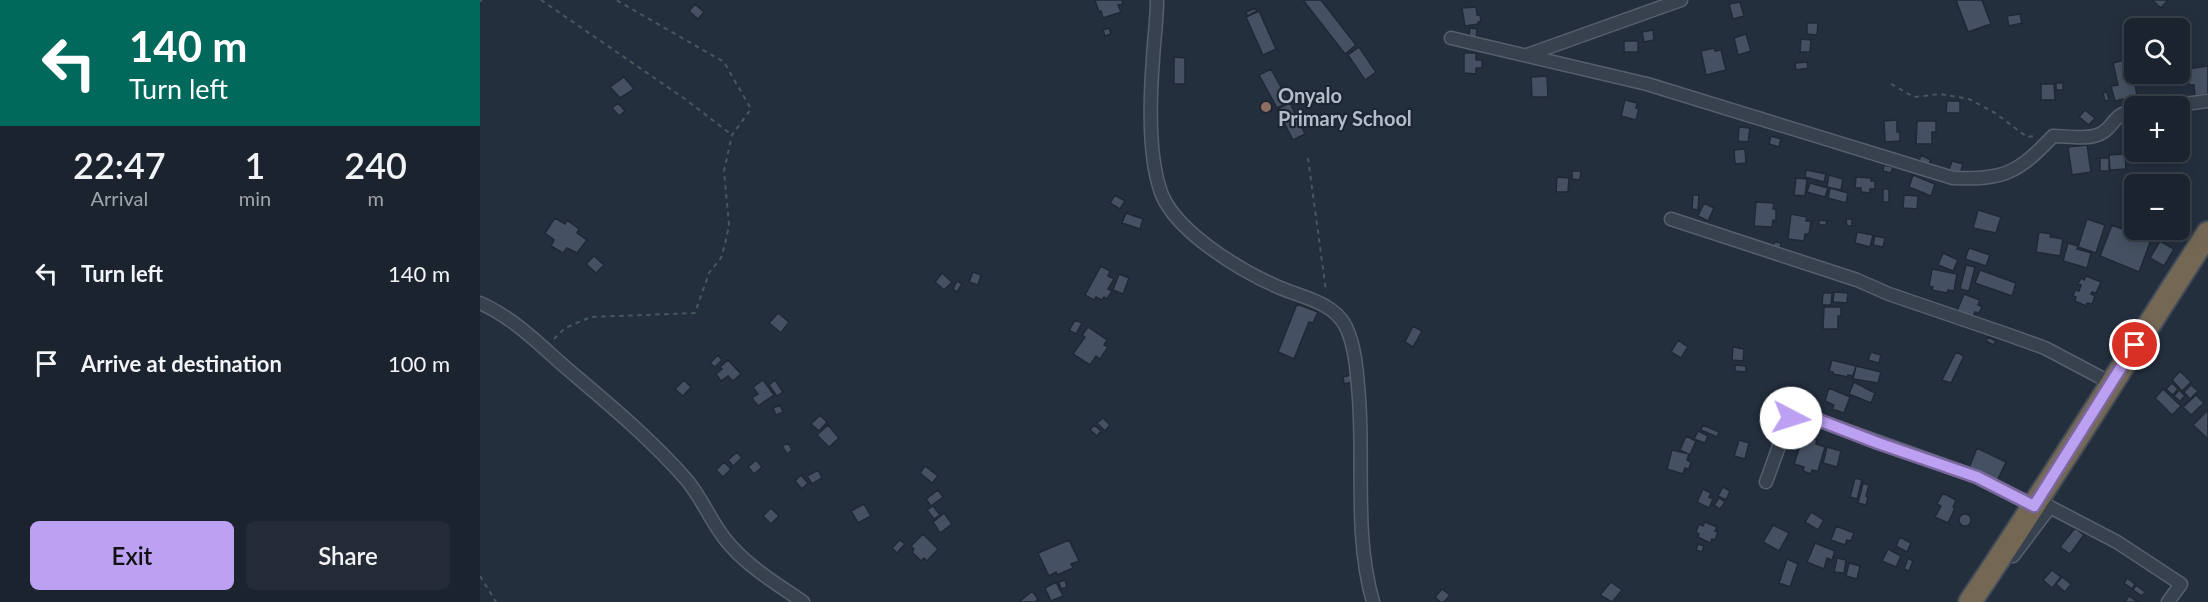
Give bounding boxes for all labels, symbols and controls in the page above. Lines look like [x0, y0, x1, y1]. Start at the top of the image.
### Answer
map controls [2124, 18, 2190, 240]
button: search [2124, 18, 2190, 84]
text: 140 m [129, 21, 247, 71]
icon: left [30, 24, 108, 102]
text: Turn left [129, 72, 228, 105]
place label: Onyalo Primary School [1278, 83, 1412, 130]
button: + [2124, 96, 2190, 162]
marker: Onyalo Primary School [1259, 100, 1273, 114]
text: 22:47 [73, 143, 166, 187]
text: 1 [245, 143, 265, 187]
text: 240 [344, 143, 407, 187]
button: − [2124, 174, 2190, 240]
text: Arrival [91, 186, 148, 210]
text: min [239, 186, 271, 210]
text: m [367, 186, 384, 210]
icon: left [30, 257, 63, 290]
text: Turn left [81, 260, 163, 287]
text: 140 m [388, 260, 450, 287]
pin [2109, 319, 2160, 370]
icon: arrive [2118, 328, 2151, 361]
icon: arrive [30, 347, 63, 380]
text: Arrive at destination [81, 350, 282, 377]
text: 100 m [388, 350, 450, 377]
position arrow [1759, 386, 1823, 450]
button: Exit [30, 521, 234, 590]
button: Share [246, 521, 450, 590]

